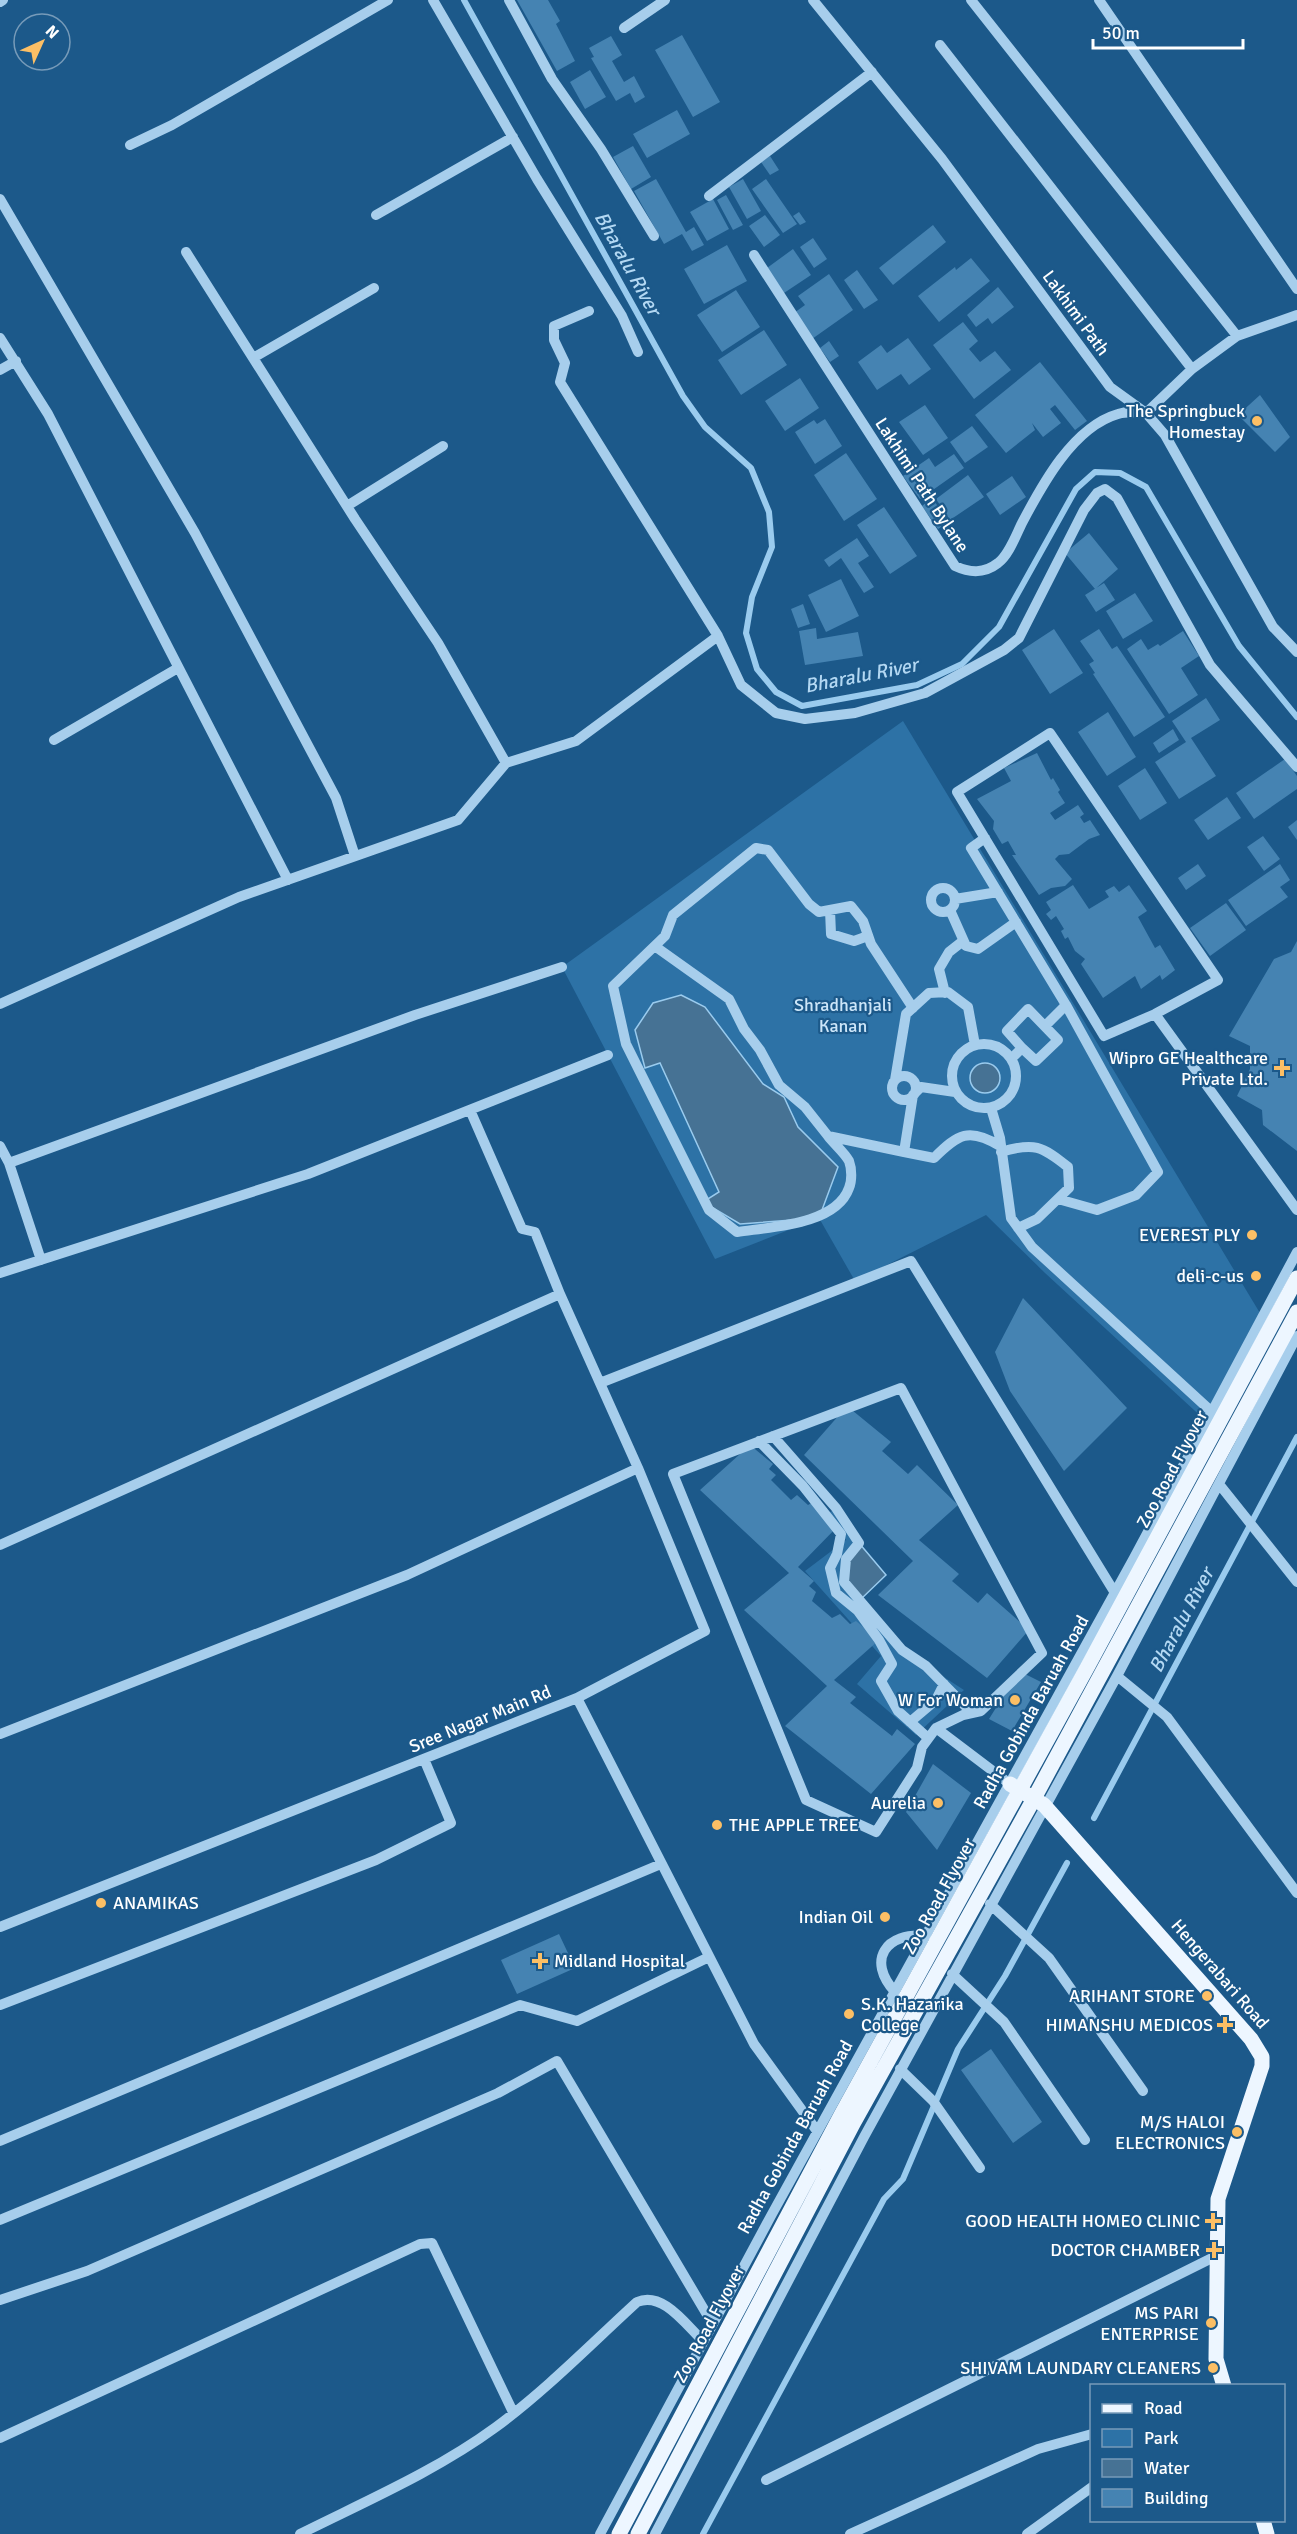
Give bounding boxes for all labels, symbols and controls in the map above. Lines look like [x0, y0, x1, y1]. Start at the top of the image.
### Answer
north arrow [12, 12, 72, 72]
scale bar [1093, 12, 1243, 50]
text: N [41, 21, 63, 43]
text: 50 m [1102, 22, 1140, 44]
water label: Bharalu River [589, 207, 668, 322]
street label: Lakhimi Path [1038, 266, 1114, 360]
place label: The Springbuck Homestay [1126, 400, 1246, 443]
street label: Lakhimi Path Bylane [870, 413, 974, 557]
marker: The Springbuck Homestay [1250, 414, 1264, 428]
water label: Bharalu River [802, 652, 922, 699]
park label: Shradhanjali Kanan [794, 994, 892, 1037]
place label: Wipro GE Healthcare Private Ltd. [1109, 1047, 1268, 1090]
marker: Wipro GE Healthcare Private Ltd. [1273, 1059, 1291, 1077]
place label: EVEREST PLY [1139, 1224, 1240, 1246]
marker: EVEREST PLY [1245, 1228, 1259, 1242]
place label: deli-c-us [1177, 1265, 1244, 1287]
marker: deli-c-us [1249, 1269, 1263, 1283]
street label: Zoo Road Flyover [1132, 1406, 1212, 1532]
water label: Bharalu River [1143, 1561, 1221, 1677]
street label: Radha Gobinda Baruah Road [969, 1611, 1093, 1813]
street label: Sree Nagar Main Rd [406, 1680, 554, 1758]
place label: W For Woman [898, 1689, 1003, 1711]
marker: W For Woman [1008, 1693, 1022, 1707]
place label: Aurelia [871, 1792, 926, 1814]
marker: Aurelia [931, 1796, 945, 1810]
place label: THE APPLE TREE [729, 1814, 859, 1836]
marker: THE APPLE TREE [710, 1818, 724, 1832]
street label: Zoo Road Flyover [898, 1833, 980, 1958]
place label: ANAMIKAS [113, 1892, 199, 1914]
marker: ANAMIKAS [94, 1896, 108, 1910]
place label: Indian Oil [799, 1906, 873, 1928]
marker: Indian Oil [878, 1910, 892, 1924]
street label: Hengerabari Road [1166, 1915, 1274, 2033]
place label: Midland Hospital [554, 1950, 685, 1972]
marker: Midland Hospital [531, 1952, 549, 1970]
place label: ARIHANT STORE [1069, 1985, 1195, 2007]
marker: ARIHANT STORE [1200, 1989, 1214, 2003]
place label: S.K. Hazarika College [861, 1993, 964, 2036]
marker: S.K. Hazarika College [842, 2007, 856, 2021]
place label: HIMANSHU MEDICOS [1045, 2014, 1213, 2036]
marker: HIMANSHU MEDICOS [1218, 2018, 1232, 2032]
street label: Radha Gobinda Baruah Road [733, 2036, 857, 2238]
place label: M/S HALOI ELECTRONICS [1115, 2111, 1225, 2154]
marker: M/S HALOI ELECTRONICS [1230, 2125, 1244, 2139]
place label: GOOD HEALTH HOMEO CLINIC [965, 2210, 1200, 2232]
marker: GOOD HEALTH HOMEO CLINIC [1204, 2212, 1222, 2230]
place label: DOCTOR CHAMBER [1050, 2239, 1200, 2261]
marker: DOCTOR CHAMBER [1205, 2241, 1223, 2259]
street label: Zoo Road Flyover [669, 2261, 749, 2387]
place label: MS PARI ENTERPRISE [1100, 2302, 1199, 2345]
marker: MS PARI ENTERPRISE [1204, 2316, 1218, 2330]
place label: SHIVAM LAUNDARY CLEANERS [960, 2357, 1201, 2379]
marker: SHIVAM LAUNDARY CLEANERS [1206, 2361, 1220, 2375]
legend [1090, 2384, 1285, 2522]
text: Road [1144, 2397, 1183, 2419]
text: Park [1144, 2427, 1179, 2449]
text: Water [1144, 2457, 1190, 2479]
text: Building [1144, 2487, 1208, 2509]

